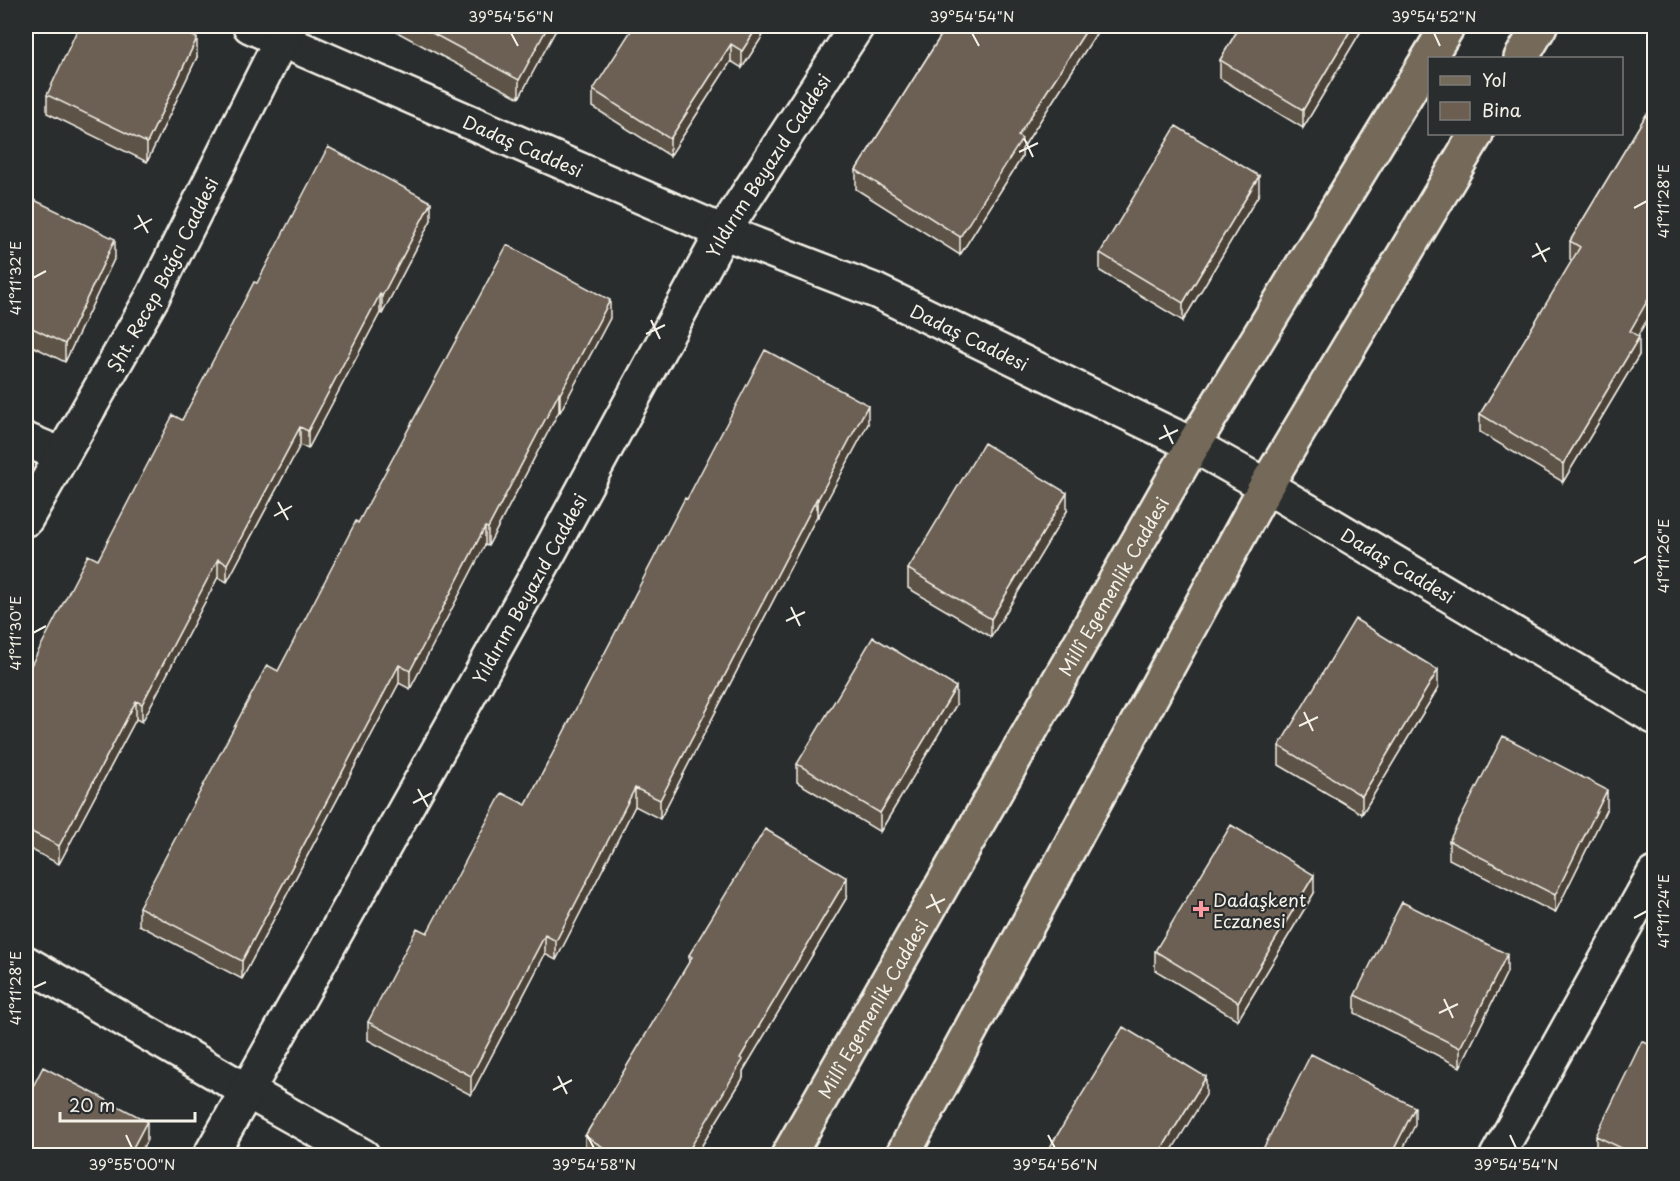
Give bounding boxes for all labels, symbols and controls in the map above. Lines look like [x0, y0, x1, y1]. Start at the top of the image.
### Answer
text: 39°54'56"N [468, 4, 554, 27]
text: 39°54'54"N [930, 4, 1014, 27]
text: 39°54'52"N [1392, 4, 1476, 27]
legend [1428, 57, 1623, 135]
text: Yol [1482, 66, 1507, 93]
street label: Yıldırım Beyazıd Caddesi [698, 68, 836, 262]
text: Bina [1482, 96, 1522, 123]
street label: Dadaş Caddesi [459, 107, 587, 183]
text: 41°11'28"E [1651, 164, 1674, 238]
street label: Şht. Recep Bağcı Caddesi [99, 172, 224, 377]
text: 41°11'32"E [3, 241, 26, 315]
street label: Dadaş Caddesi [906, 296, 1033, 377]
street label: Yıldırım Beyazıd Caddesi [465, 488, 592, 689]
street label: Millî Egemenlik Caddesi [1051, 491, 1174, 681]
text: 41°11'26"E [1651, 519, 1674, 593]
street label: Dadaş Caddesi [1336, 520, 1460, 609]
text: 41°11'30"E [3, 596, 26, 670]
text: 41°11'24"E [1651, 874, 1674, 948]
place label: Dadaşkent Eczanesi [1213, 886, 1306, 934]
marker: Dadaşkent Eczanesi [1194, 902, 1208, 916]
street label: Millî Egemenlik Caddesi [810, 914, 934, 1103]
text: 41°11'28"E [3, 951, 26, 1025]
scale bar [60, 1085, 195, 1123]
text: 20 m [69, 1091, 115, 1118]
text: 39°55'00"N [88, 1152, 176, 1175]
text: 39°54'58"N [552, 1152, 636, 1175]
text: 39°54'56"N [1012, 1152, 1098, 1175]
text: 39°54'54"N [1474, 1152, 1558, 1175]

